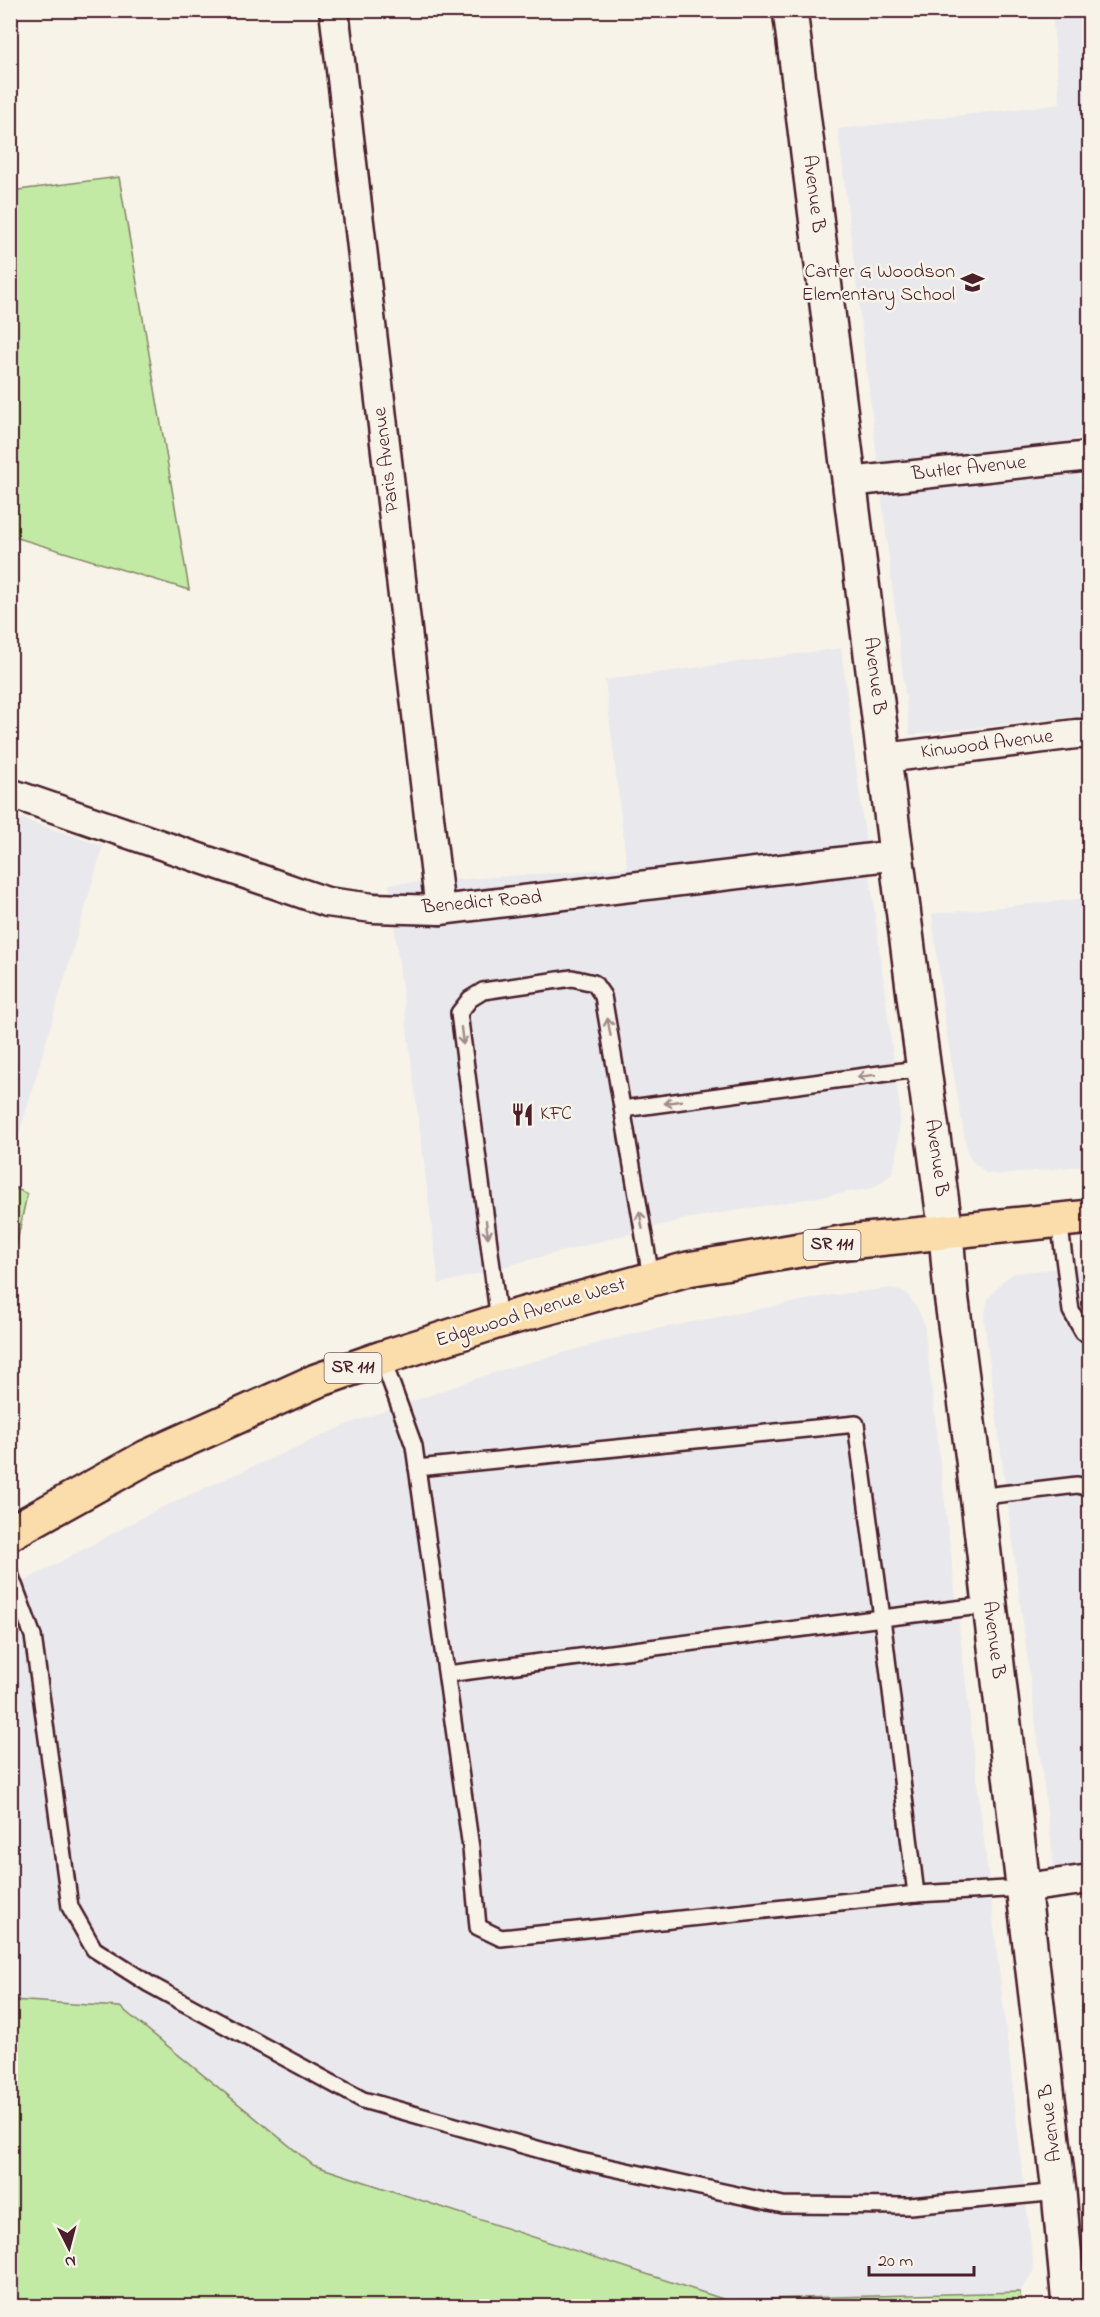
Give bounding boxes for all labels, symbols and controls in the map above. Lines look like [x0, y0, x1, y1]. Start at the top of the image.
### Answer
street label: Avenue B [794, 153, 832, 235]
place label: Carter G Woodson Elementary School [802, 258, 955, 310]
school or university icon: Carter G Woodson Elementary School [960, 270, 986, 296]
street label: Paris Avenue [366, 406, 408, 514]
street label: Butler Avenue [909, 449, 1028, 490]
street label: Avenue B [855, 635, 893, 717]
street label: Kinwood Avenue [919, 723, 1055, 767]
street label: Benedict Road [420, 883, 543, 923]
one-way arrow [603, 1018, 614, 1038]
one-way arrow [457, 1025, 468, 1045]
one-way arrow [857, 1071, 876, 1082]
one-way arrow [663, 1097, 683, 1108]
place label: KFC [540, 1100, 572, 1129]
restaurant icon: KFC [509, 1101, 535, 1127]
street label: Avenue B [916, 1117, 956, 1199]
one-way arrow [635, 1210, 646, 1230]
one-way arrow [482, 1219, 493, 1239]
road number: SR 111 [804, 1230, 860, 1260]
street label: Edgewood Avenue West [432, 1270, 630, 1357]
road number: SR 111 [324, 1353, 382, 1383]
street label: Avenue B [974, 1599, 1012, 1681]
street label: Avenue B [1032, 2082, 1070, 2164]
north arrow [39, 2218, 99, 2278]
scale bar [869, 2239, 974, 2277]
text: N [64, 2248, 77, 2273]
text: 20 m [878, 2249, 913, 2275]

